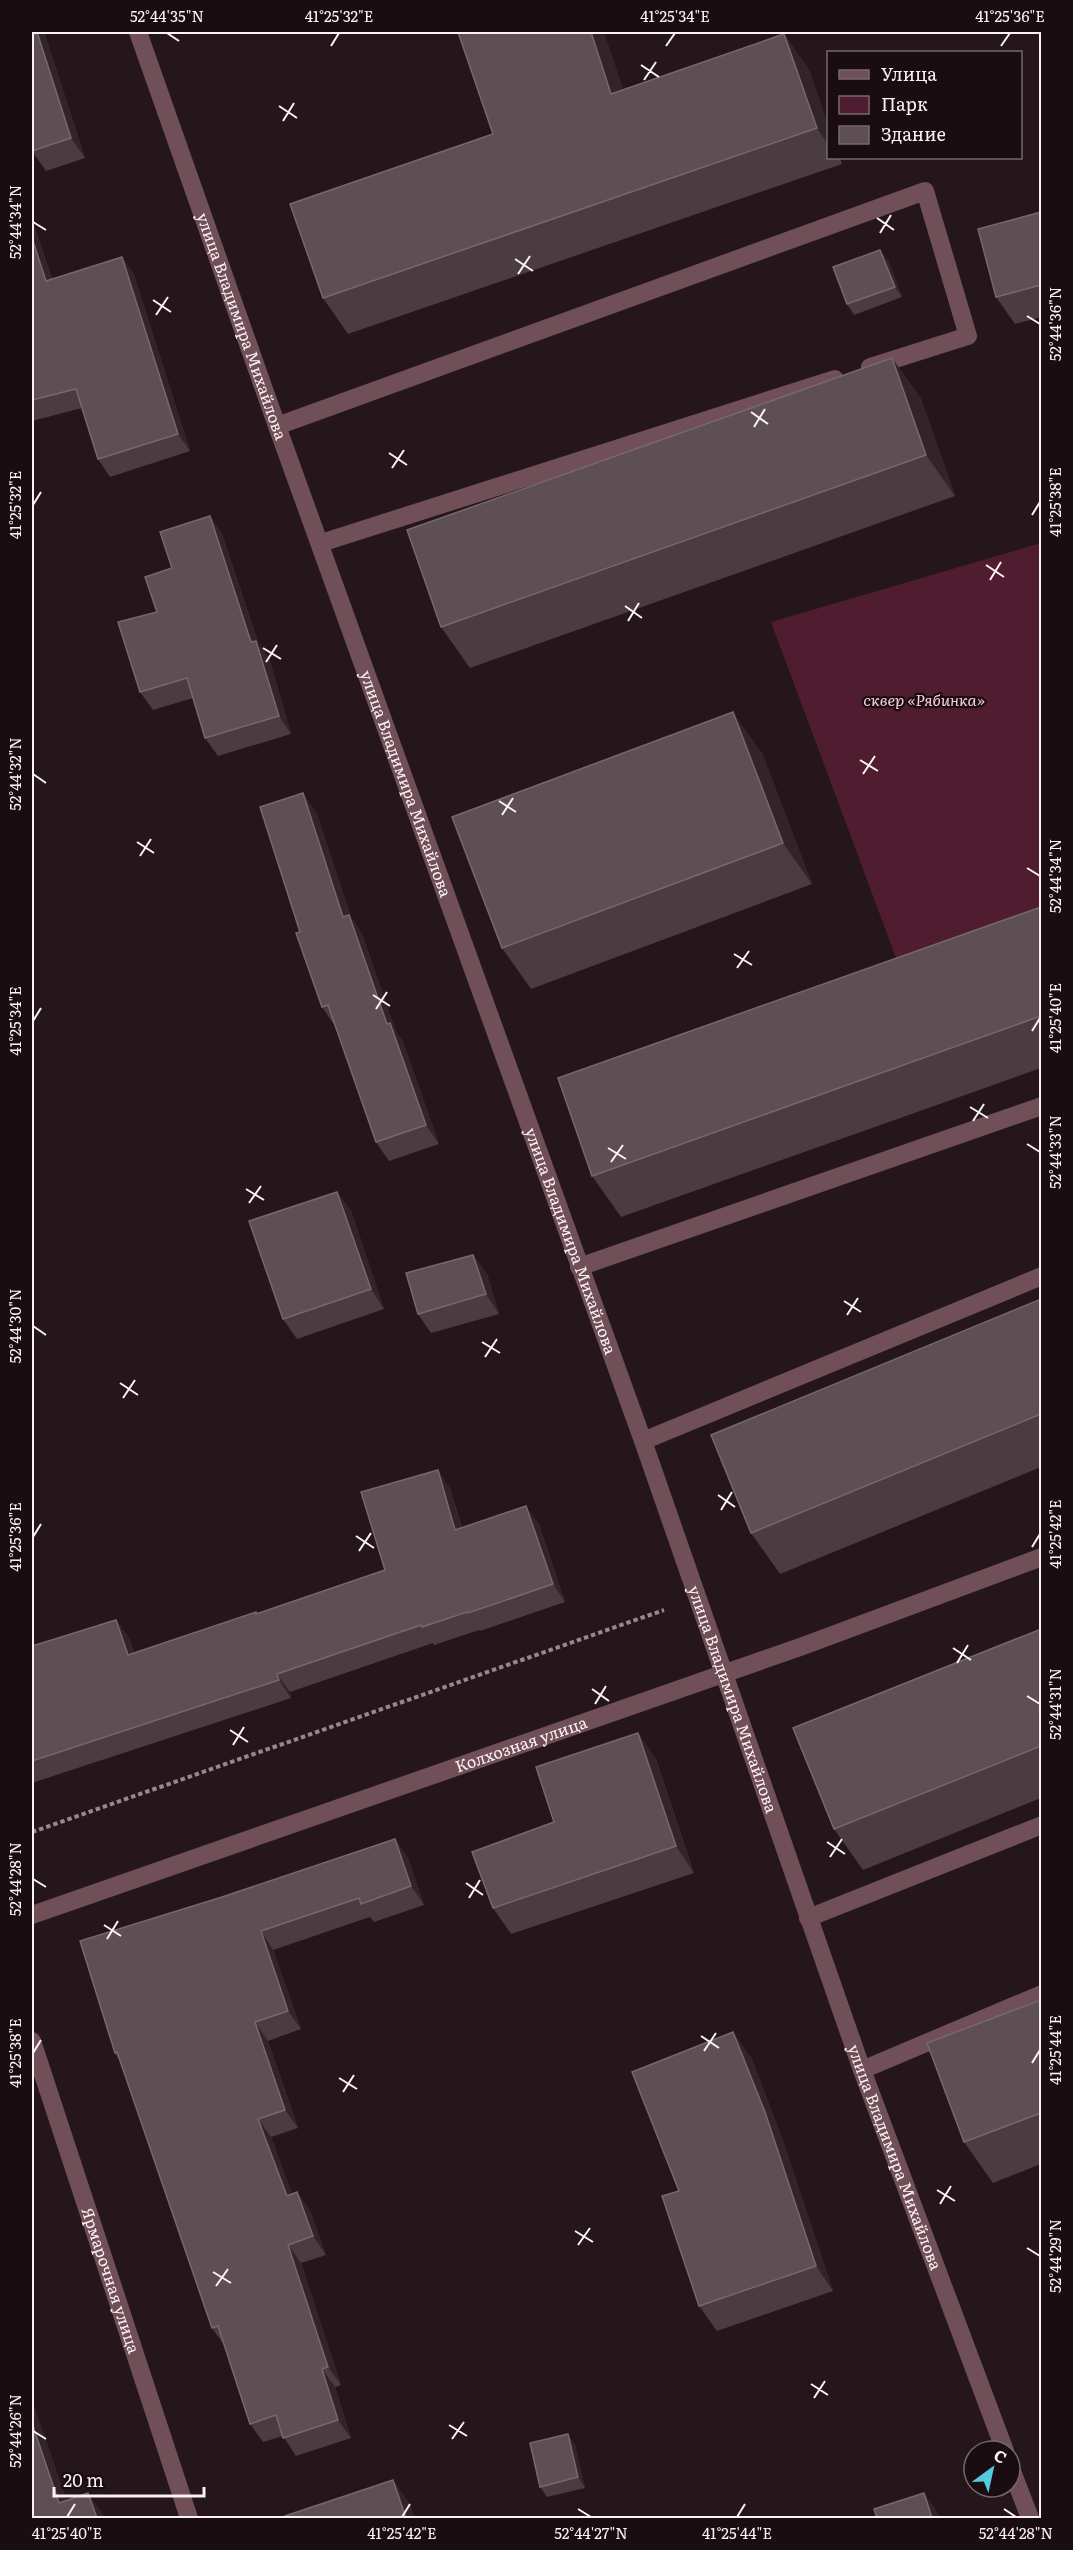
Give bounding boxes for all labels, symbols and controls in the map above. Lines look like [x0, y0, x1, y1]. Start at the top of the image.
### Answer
text: 52°44'35"N [130, 4, 204, 27]
text: 41°25'32"E [305, 4, 373, 27]
text: 41°25'34"E [640, 4, 710, 27]
text: 41°25'36"E [975, 4, 1045, 27]
legend [827, 51, 1022, 159]
text: Улица [881, 60, 937, 87]
text: Парк [881, 90, 928, 117]
text: Здание [881, 120, 946, 147]
text: 52°44'34"N [3, 185, 26, 259]
street label: улица Владимира Михайлова [192, 209, 294, 443]
text: 52°44'36"N [1043, 287, 1066, 361]
text: 41°25'38"E [1043, 467, 1066, 537]
text: 41°25'32"E [3, 471, 26, 539]
street label: улица Владимира Михайлова [355, 667, 459, 900]
park label: сквер «Рябинка» [863, 687, 985, 711]
text: 52°44'32"N [3, 737, 26, 811]
text: 52°44'34"N [1043, 839, 1066, 913]
text: 41°25'40"E [1043, 983, 1066, 1053]
text: 41°25'34"E [3, 986, 26, 1056]
text: 52°44'33"N [1043, 1115, 1066, 1189]
street label: улица Владимира Михайлова [520, 1124, 624, 1358]
text: 52°44'30"N [3, 1288, 26, 1364]
text: 41°25'42"E [1043, 1499, 1066, 1569]
text: 41°25'36"E [3, 1502, 26, 1572]
street label: улица Владимира Михайлова [683, 1582, 785, 1816]
text: 52°44'31"N [1043, 1668, 1066, 1740]
street label: Колхозная улица [452, 1709, 590, 1778]
text: 52°44'28"N [3, 1842, 26, 1916]
text: 41°25'44"E [1043, 2015, 1066, 2085]
text: 41°25'38"E [3, 2018, 26, 2088]
street label: улица Владимира Михайлова [843, 2041, 949, 2274]
street label: Ярмарочная улица [76, 2204, 147, 2357]
text: 52°44'29"N [1043, 2219, 1066, 2293]
text: 52°44'26"N [3, 2394, 26, 2468]
north arrow [962, 2439, 1022, 2499]
text: С [989, 2442, 1012, 2469]
scale bar [54, 2460, 204, 2498]
text: 20 m [63, 2466, 104, 2493]
text: 41°25'40"E [32, 2521, 102, 2544]
text: 41°25'42"E [367, 2521, 437, 2544]
text: 52°44'27"N [554, 2521, 628, 2544]
text: 41°25'44"E [702, 2521, 772, 2544]
text: 52°44'28"N [979, 2521, 1053, 2544]

